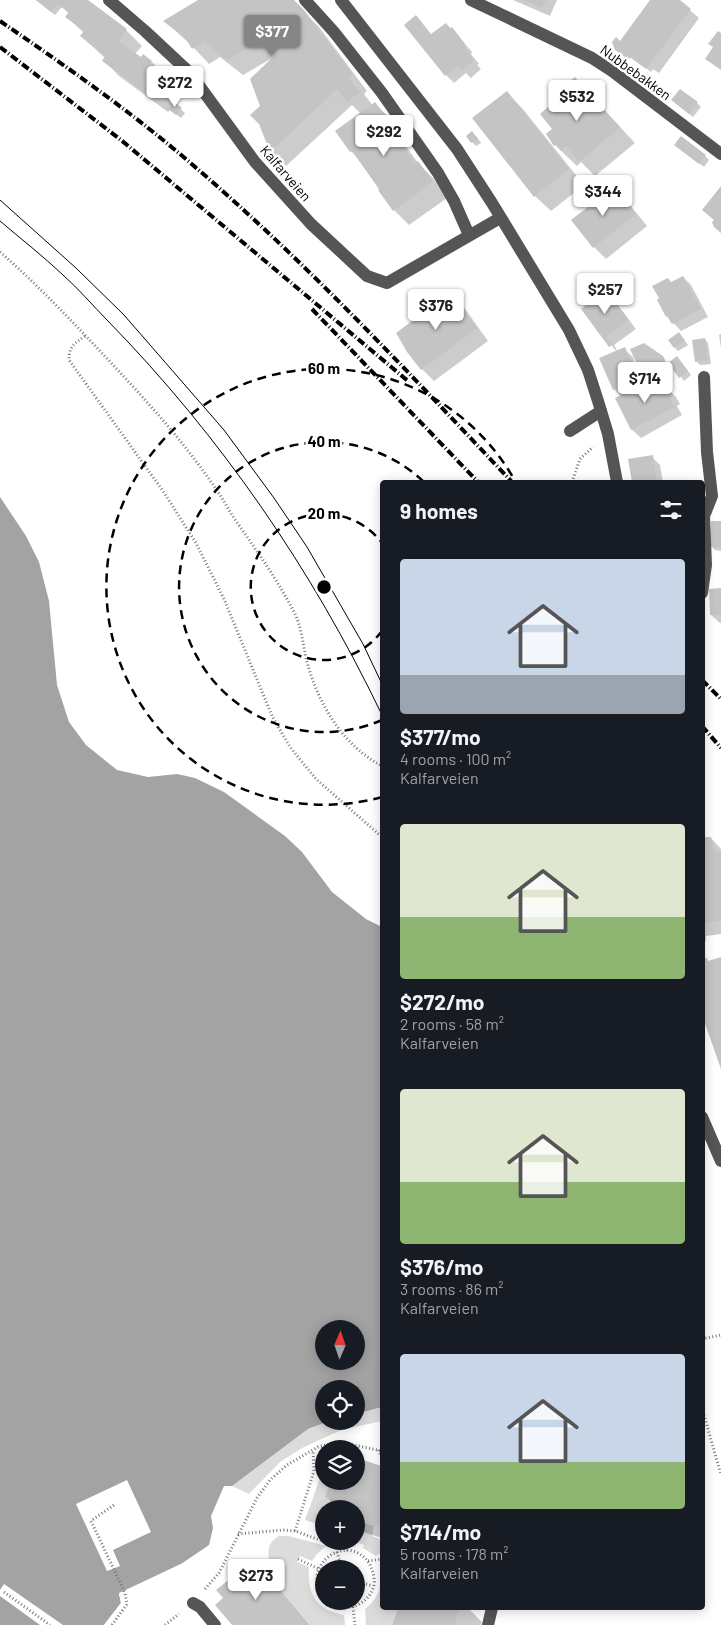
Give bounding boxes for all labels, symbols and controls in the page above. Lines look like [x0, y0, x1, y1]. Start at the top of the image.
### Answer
pin: $377 [242, 15, 302, 57]
text: $377 [255, 21, 289, 40]
street label: Nubbebakken [597, 41, 675, 103]
pin: $272 [145, 66, 205, 108]
text: $272 [157, 72, 193, 91]
pin: $532 [547, 80, 607, 122]
text: $532 [559, 86, 595, 105]
pin: $292 [354, 114, 414, 157]
text: $292 [366, 121, 402, 140]
street label: Kalfarveien [257, 141, 315, 205]
pin: $344 [573, 174, 633, 217]
text: $344 [584, 181, 622, 200]
pin: $257 [575, 272, 635, 315]
text: $257 [588, 279, 622, 298]
pin: $376 [406, 288, 466, 331]
text: $376 [419, 295, 453, 314]
text: 60 m [308, 359, 340, 377]
pin: $714 [615, 362, 675, 404]
text: $714 [629, 368, 661, 387]
text: 40 m [307, 432, 341, 450]
icon: filters [657, 496, 685, 524]
text: 9 homes [400, 498, 478, 523]
text: 20 m [308, 504, 340, 522]
centre of rings [315, 578, 333, 596]
icon: home [498, 591, 588, 681]
text: $377/mo [400, 724, 481, 749]
text: 4 rooms · 100 m² [400, 749, 511, 768]
text: Kalfarveien [400, 768, 479, 787]
icon: home [498, 856, 588, 946]
text: $272/mo [400, 989, 484, 1014]
text: 2 rooms · 58 m² [400, 1014, 504, 1033]
text: Kalfarveien [400, 1033, 479, 1052]
icon: home [498, 1121, 588, 1211]
text: $376/mo [400, 1254, 484, 1279]
text: 3 rooms · 86 m² [400, 1279, 504, 1298]
text: Kalfarveien [400, 1298, 479, 1317]
north arrow [315, 1320, 365, 1370]
map controls [315, 1320, 365, 1610]
button: locate [315, 1380, 365, 1430]
icon: home [498, 1386, 588, 1476]
button: layers [315, 1440, 365, 1490]
button: + [315, 1500, 365, 1550]
text: $714/mo [400, 1519, 481, 1544]
text: 5 rooms · 178 m² [400, 1544, 508, 1563]
pin: $273 [226, 1558, 286, 1601]
button: − [315, 1560, 365, 1610]
text: Kalfarveien [400, 1563, 479, 1582]
text: $273 [239, 1565, 273, 1584]

